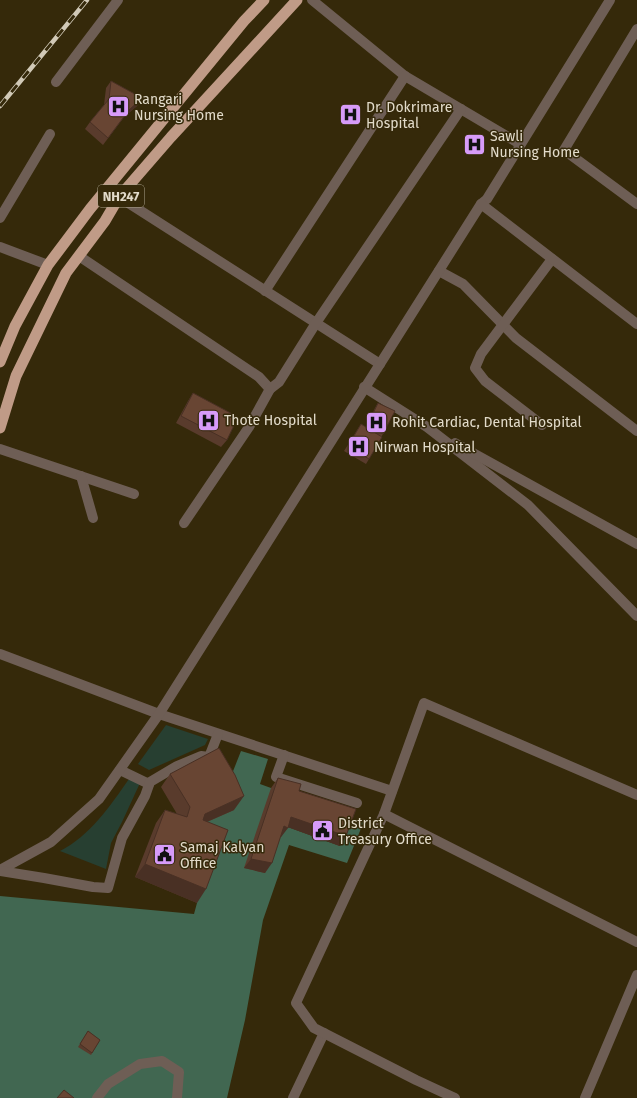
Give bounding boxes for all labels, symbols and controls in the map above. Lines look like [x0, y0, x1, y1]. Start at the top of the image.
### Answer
place label: Rangari Nursing Home [134, 91, 224, 124]
hospital icon: Rangari Nursing Home [106, 94, 132, 120]
place label: Dr. Dokrimare Hospital [366, 99, 452, 132]
hospital icon: Dr. Dokrimare Hospital [338, 102, 364, 128]
place label: Sawli Nursing Home [490, 128, 580, 161]
hospital icon: Sawli Nursing Home [461, 131, 487, 157]
road number: NH247 [98, 185, 144, 207]
hospital icon: Thote Hospital [196, 407, 222, 433]
hospital icon: Rohit Cardiac, Dental Hospital [363, 409, 389, 435]
place label: Thote Hospital [224, 412, 317, 429]
place label: Rohit Cardiac, Dental Hospital [392, 414, 582, 431]
hospital icon: Nirwan Hospital [345, 434, 371, 460]
place label: Nirwan Hospital [374, 439, 475, 456]
place label: District Treasury Office [338, 815, 432, 848]
public building icon: District Treasury Office [309, 818, 335, 844]
place label: Samaj Kalyan Office [180, 839, 264, 872]
public building icon: Samaj Kalyan Office [152, 842, 178, 868]

